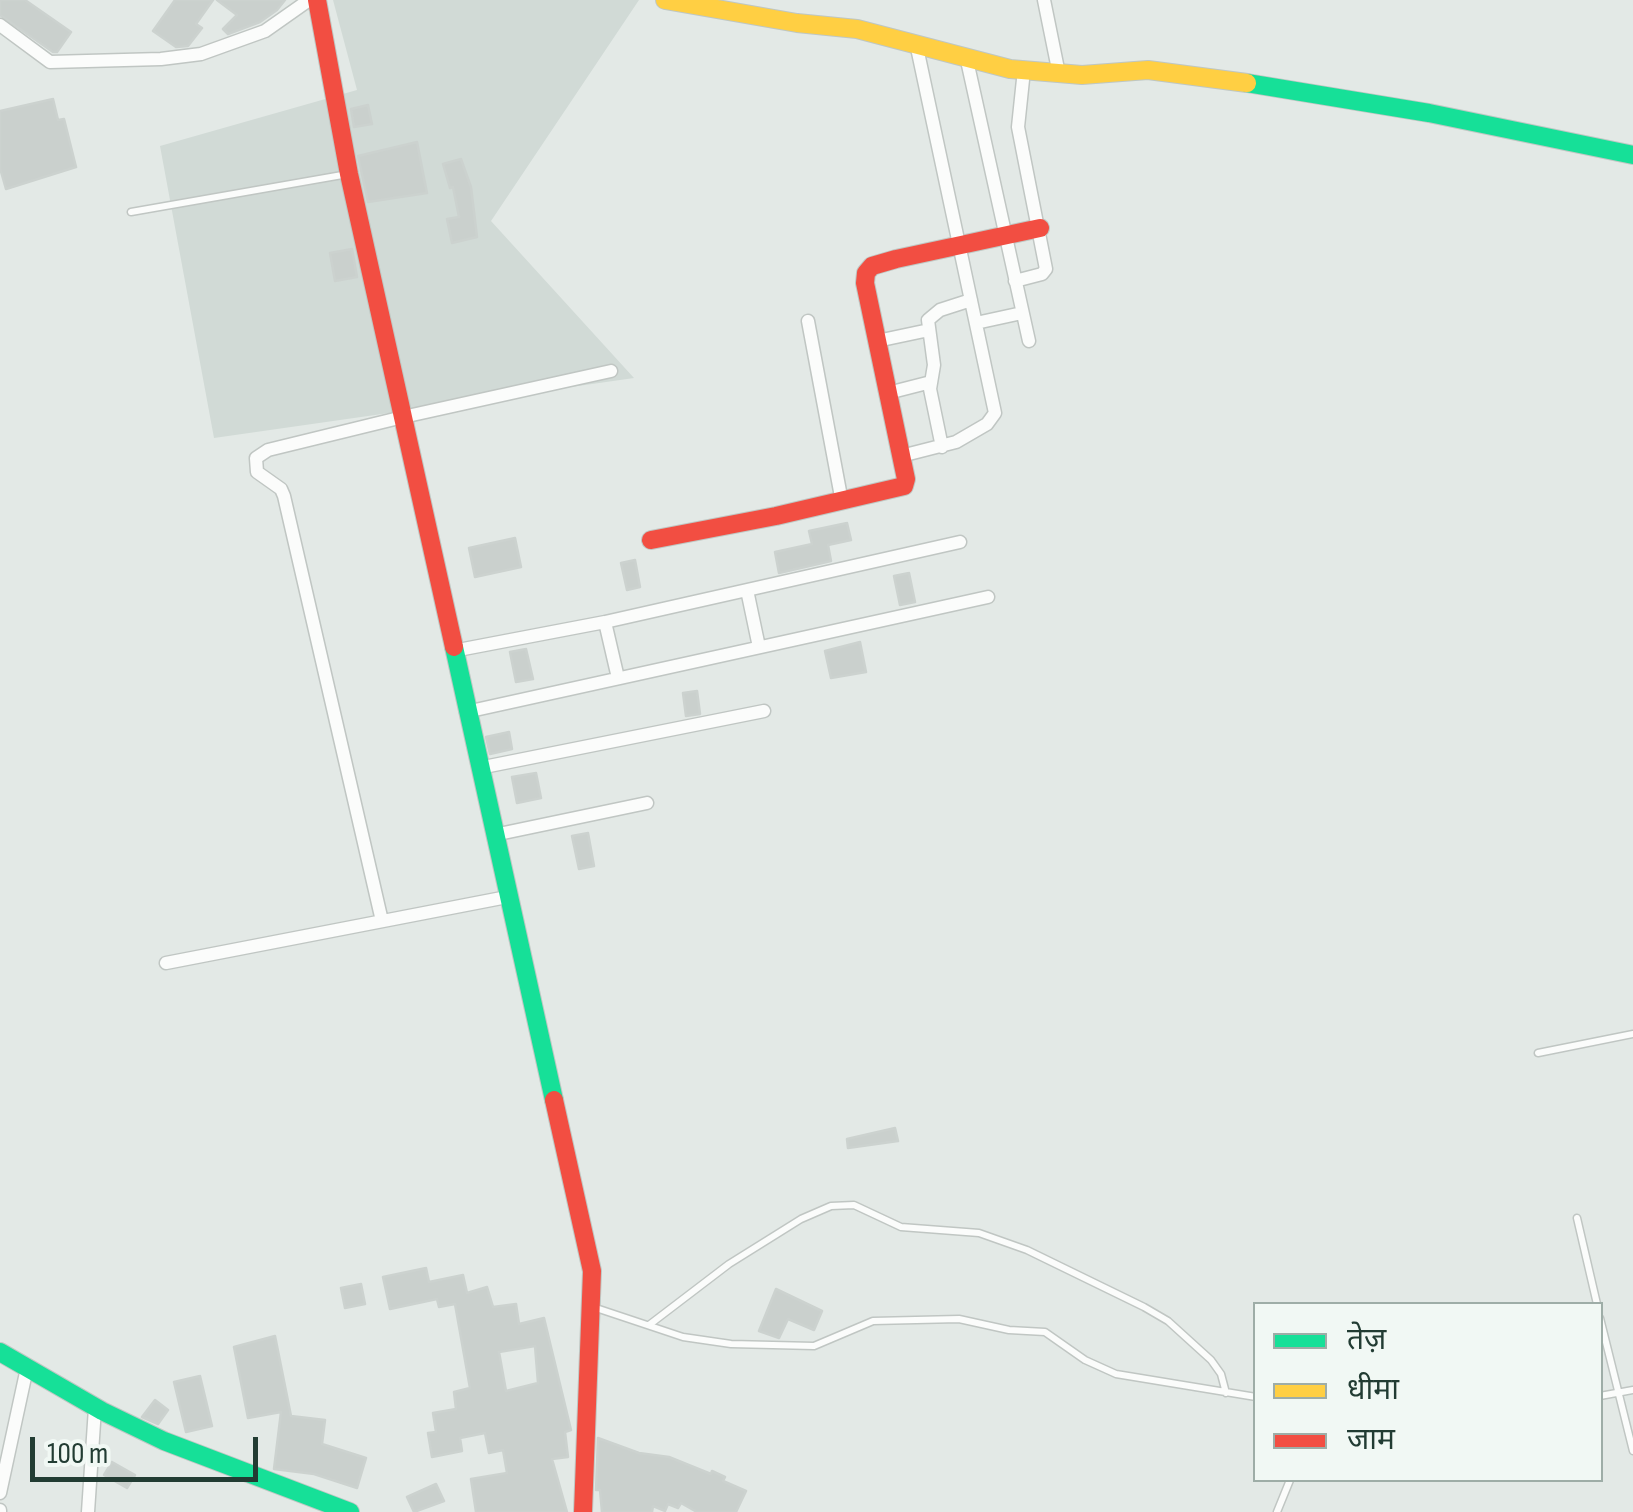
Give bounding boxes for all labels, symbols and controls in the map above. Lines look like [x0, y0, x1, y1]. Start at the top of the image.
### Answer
legend [1253, 1302, 1603, 1482]
text: तेज़ [1347, 1322, 1386, 1358]
text: धीमा [1347, 1372, 1399, 1408]
scale bar [35, 1417, 262, 1479]
text: जाम [1347, 1422, 1395, 1458]
text: 100 m [47, 1436, 108, 1472]

